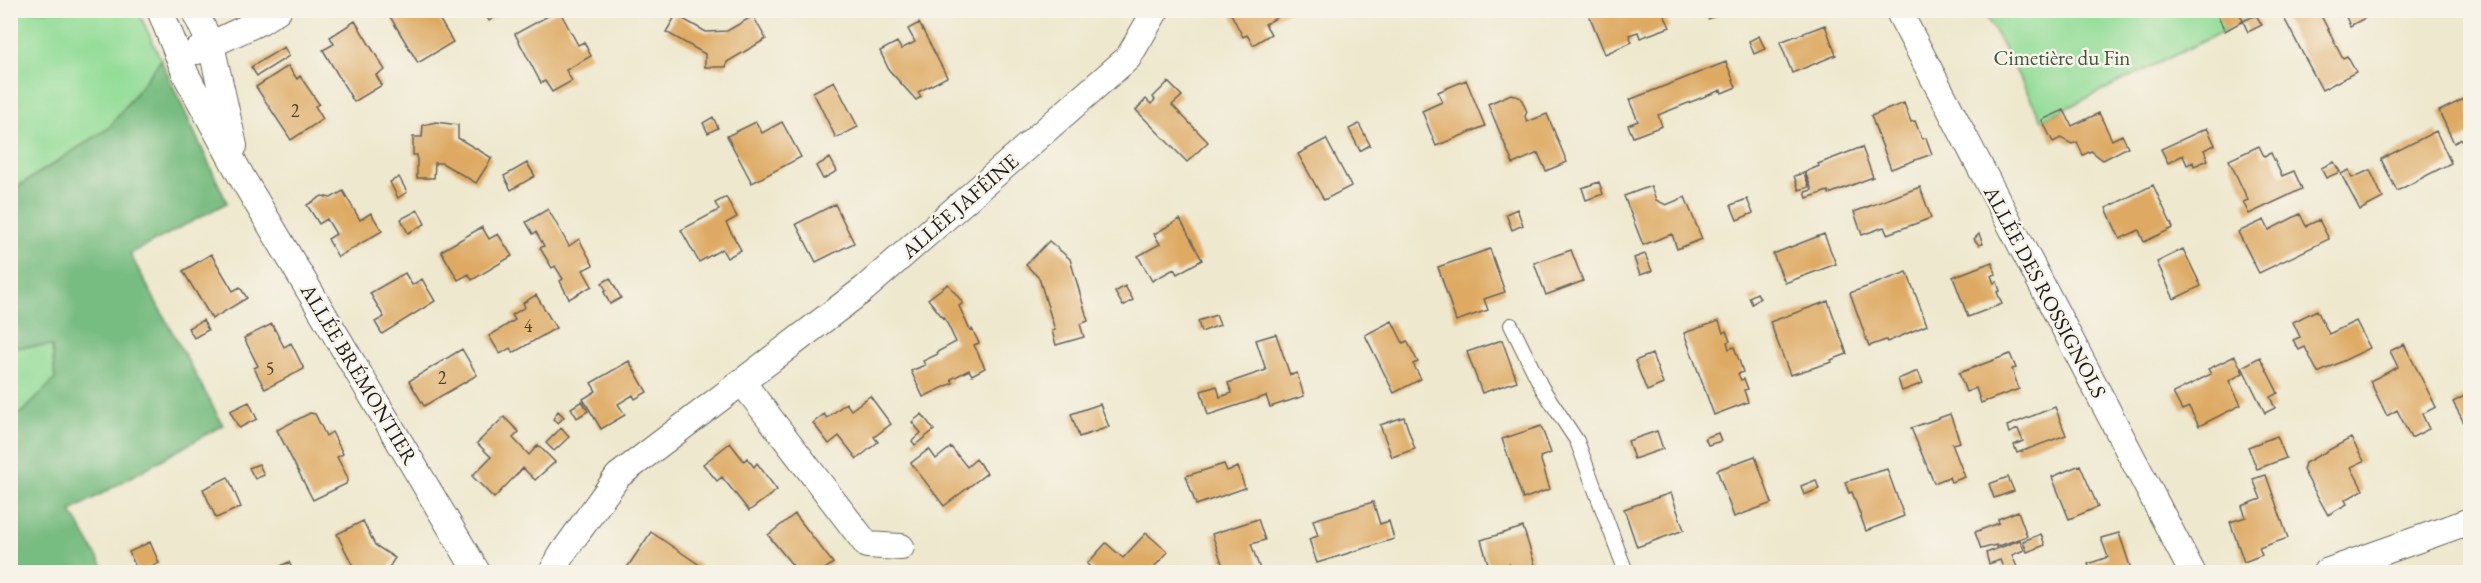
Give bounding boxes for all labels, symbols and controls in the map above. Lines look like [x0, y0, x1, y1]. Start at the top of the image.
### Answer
park label: Cimetière du Fin [1994, 44, 2130, 71]
house number: 2 [291, 99, 300, 122]
street label: ALLÉE JAFÉINE [895, 147, 1024, 265]
street label: ALLÉE DES ROSSIGNOLS [1978, 180, 2113, 402]
street label: ALLÉE BRÉMONTIER [294, 278, 424, 470]
house number: 4 [524, 314, 533, 337]
house number: 5 [266, 357, 274, 380]
house number: 2 [438, 366, 447, 389]

